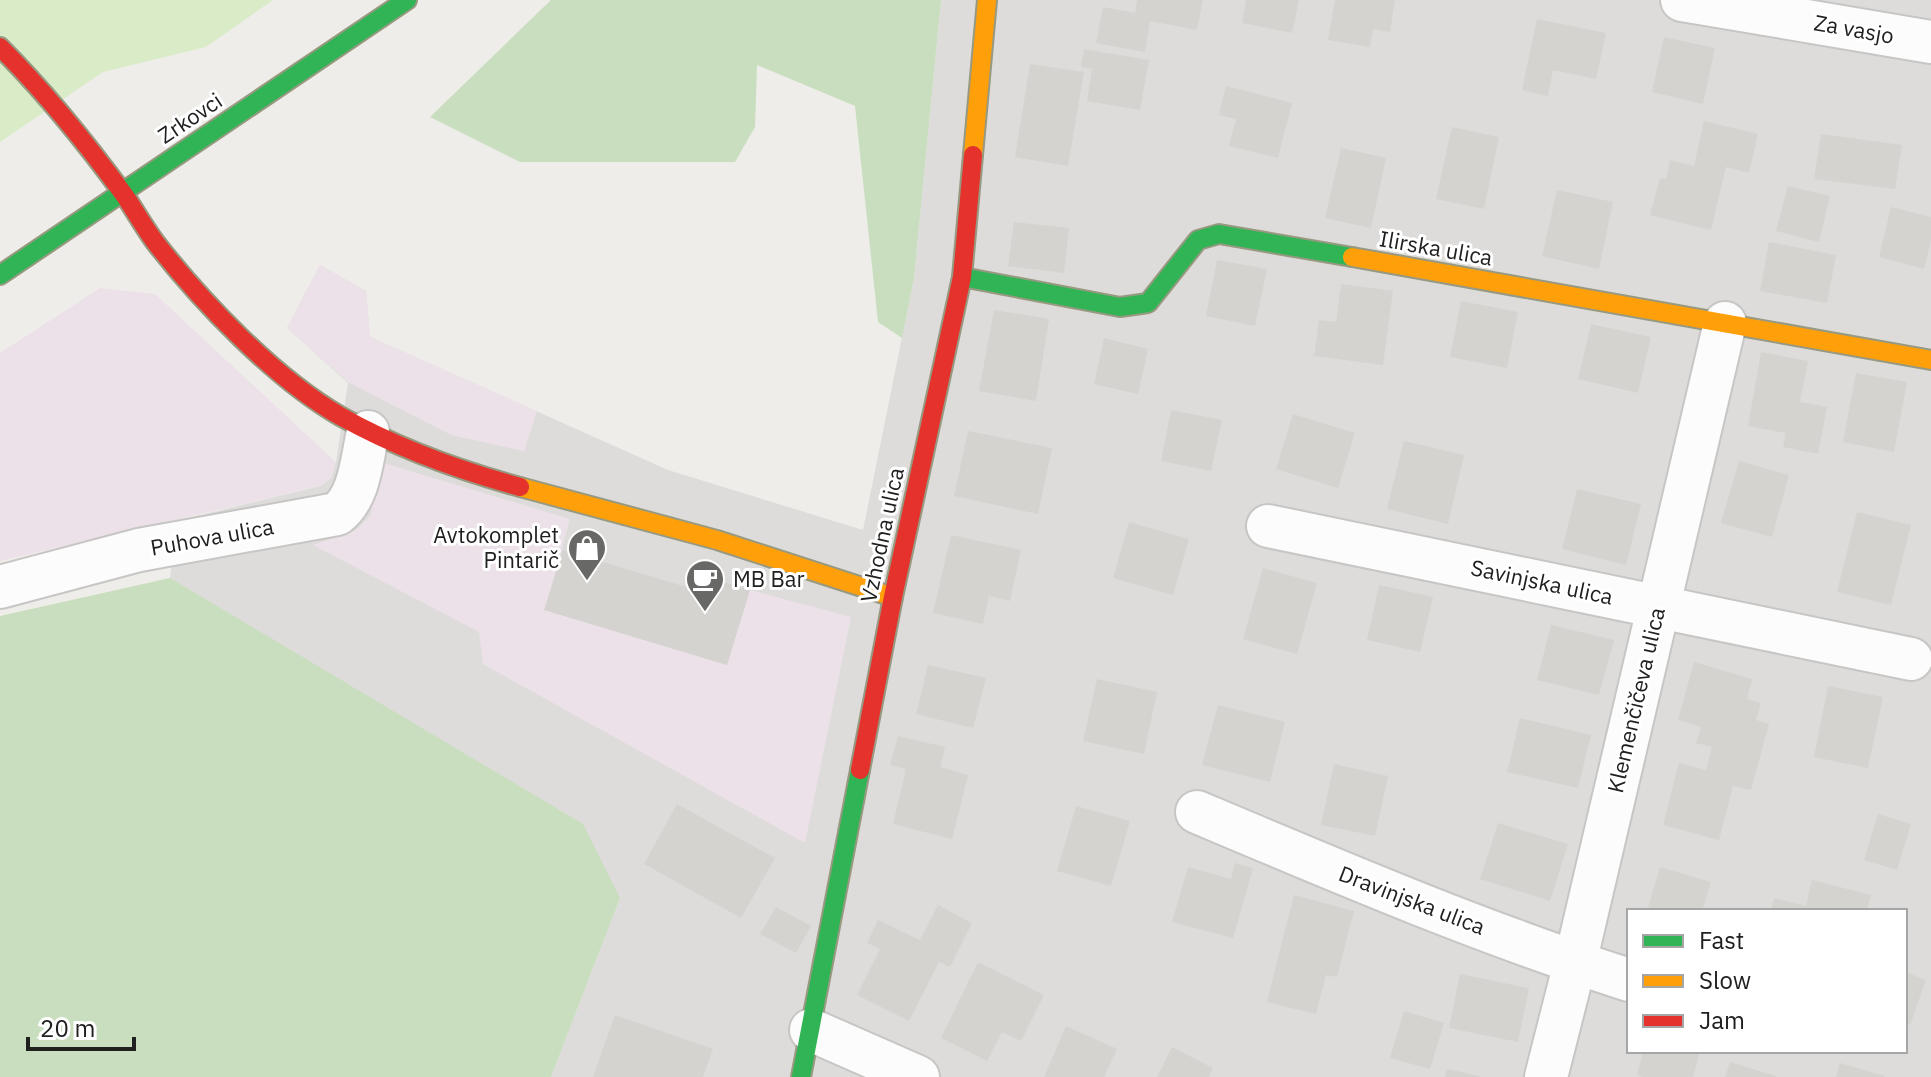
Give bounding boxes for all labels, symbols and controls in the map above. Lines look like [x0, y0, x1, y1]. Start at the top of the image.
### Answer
street label: Za vasjo [1812, 7, 1896, 50]
street label: Zrkovci [152, 86, 227, 150]
street label: Ilirska ulica [1377, 223, 1495, 272]
street label: Vzhodna ulica [853, 465, 910, 605]
street label: Puhova ulica [148, 511, 276, 562]
place label: Avtokomplet Pintarič [433, 520, 559, 574]
shop icon: Avtokomplet Pintarič [566, 527, 608, 582]
street label: Savinjska ulica [1468, 552, 1616, 611]
cafe icon: MB Bar [684, 558, 726, 613]
place label: MB Bar [733, 564, 805, 593]
street label: Klemenčičeva ulica [1600, 604, 1671, 796]
street label: Dravinjska ulica [1335, 858, 1490, 941]
legend [1627, 909, 1907, 1053]
text: Fast [1699, 924, 1744, 956]
text: Slow [1699, 964, 1751, 996]
scale bar [28, 1001, 134, 1051]
text: Jam [1699, 1004, 1745, 1036]
text: 20 m [40, 1012, 95, 1044]

